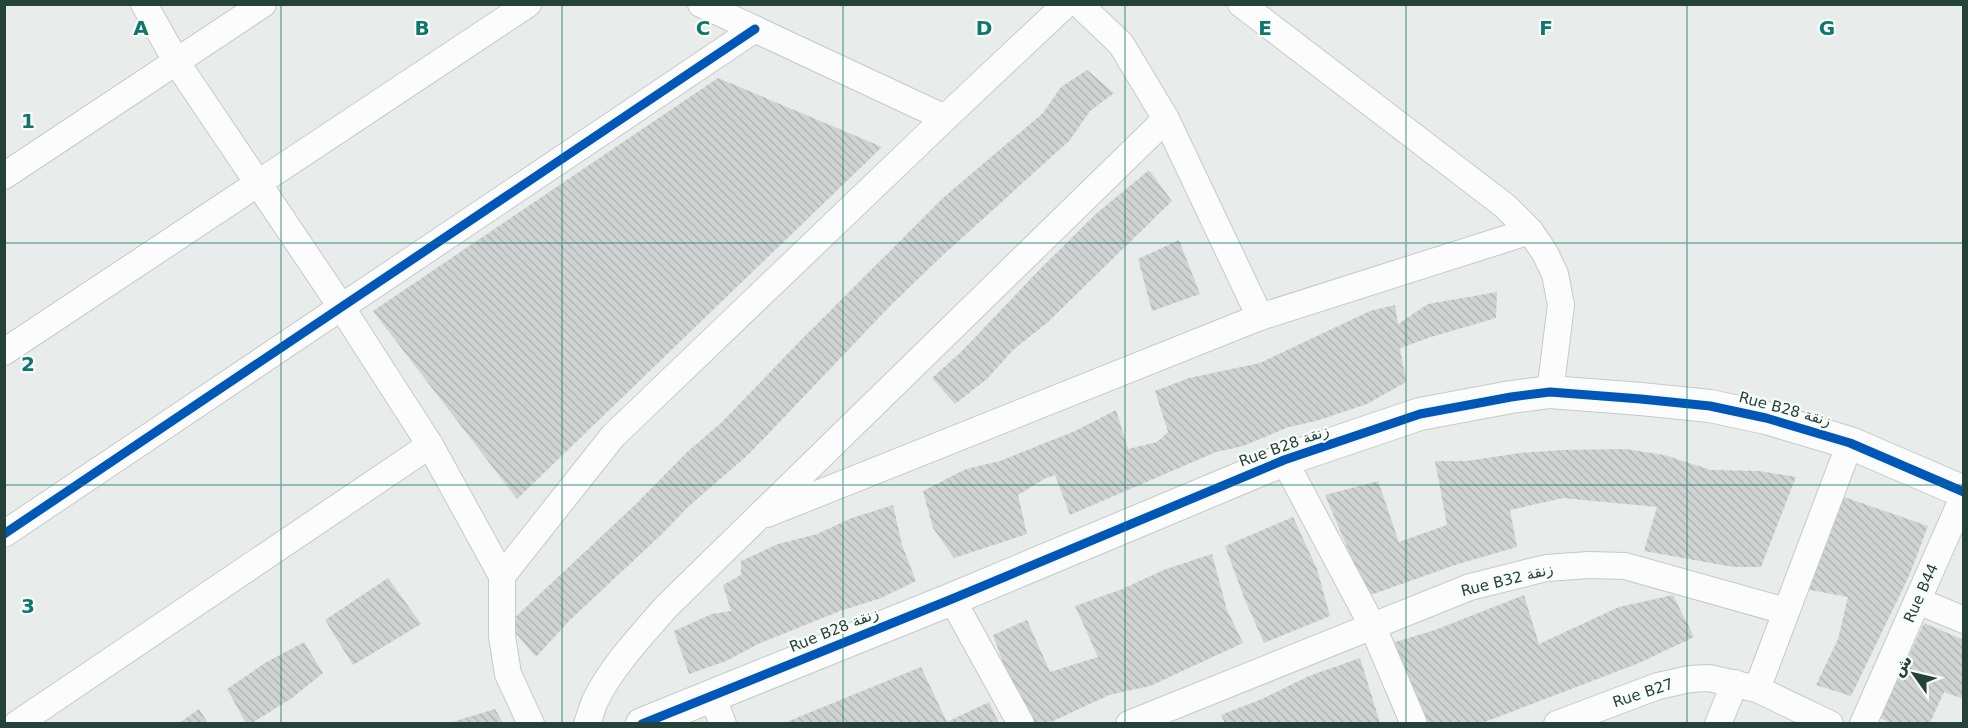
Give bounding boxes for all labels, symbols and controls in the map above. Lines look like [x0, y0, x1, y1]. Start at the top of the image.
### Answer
text: A [133, 16, 149, 40]
text: B [414, 16, 430, 40]
text: C [696, 16, 710, 40]
text: D [976, 16, 992, 40]
text: E [1258, 16, 1272, 40]
text: F [1539, 16, 1553, 40]
text: G [1819, 16, 1835, 40]
text: 1 [21, 109, 35, 133]
text: 2 [21, 352, 35, 376]
street label: Rue B28 زنقة [1737, 388, 1833, 430]
street label: Rue B28 زنقة [1237, 421, 1331, 471]
street label: Rue B32 زنقة [1459, 560, 1555, 600]
street label: Rue B44 [1900, 561, 1942, 625]
text: 3 [21, 594, 35, 618]
street label: Rue B28 زنقة [787, 604, 881, 656]
north arrow [1884, 644, 1944, 704]
text: ش [1888, 651, 1916, 680]
street label: Rue B27 [1610, 675, 1676, 711]

